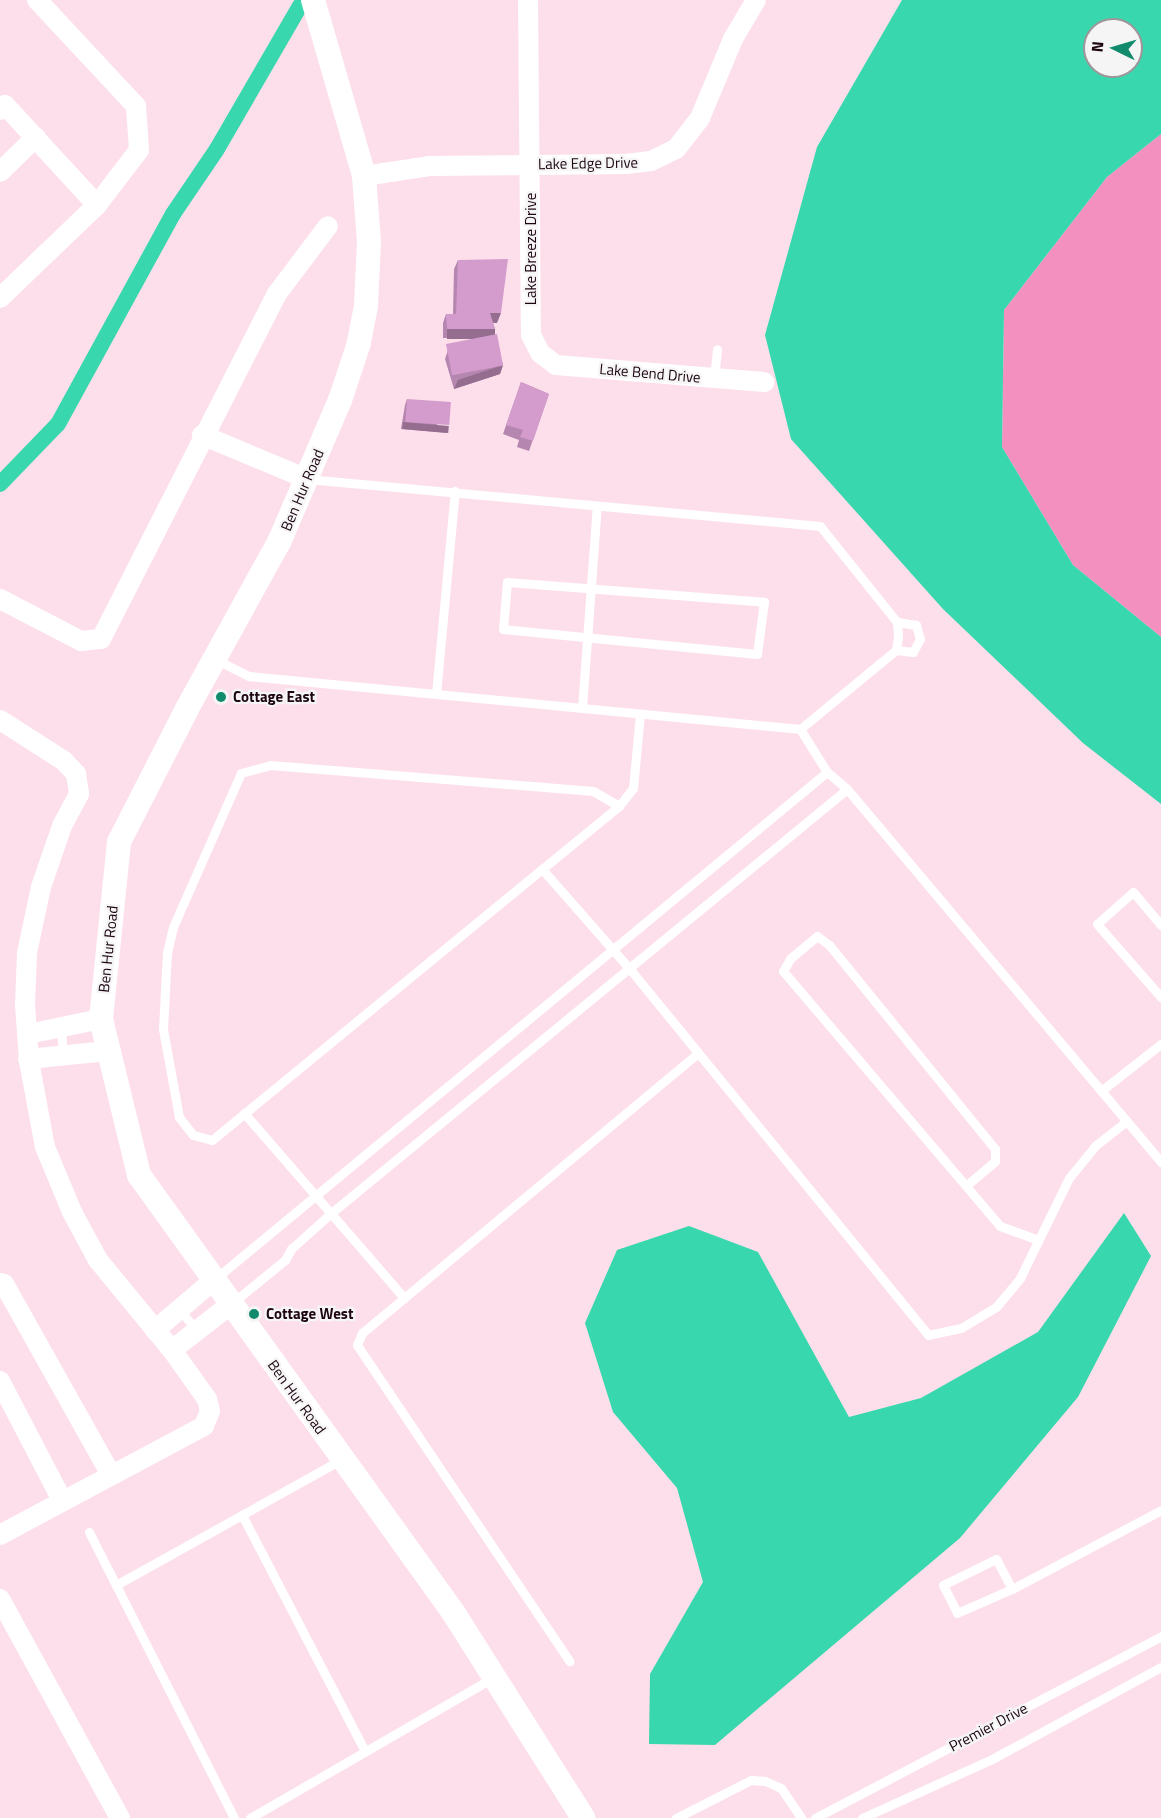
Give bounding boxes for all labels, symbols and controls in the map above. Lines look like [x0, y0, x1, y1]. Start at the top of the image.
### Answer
north arrow [1083, 18, 1143, 78]
text: N [1085, 40, 1109, 53]
street label: Lake Edge Drive [538, 153, 638, 173]
street label: Lake Breeze Drive [522, 193, 540, 305]
street label: Lake Bend Drive [599, 360, 701, 386]
street label: Ben Hur Road [277, 446, 327, 534]
place label: Cottage East [233, 688, 315, 706]
marker: Cottage East [214, 690, 228, 704]
street label: Ben Hur Road [94, 905, 122, 993]
place label: Cottage West [266, 1305, 353, 1323]
marker: Cottage West [247, 1307, 261, 1321]
street label: Ben Hur Road [264, 1356, 330, 1438]
street label: Premier Drive [946, 1699, 1030, 1755]

